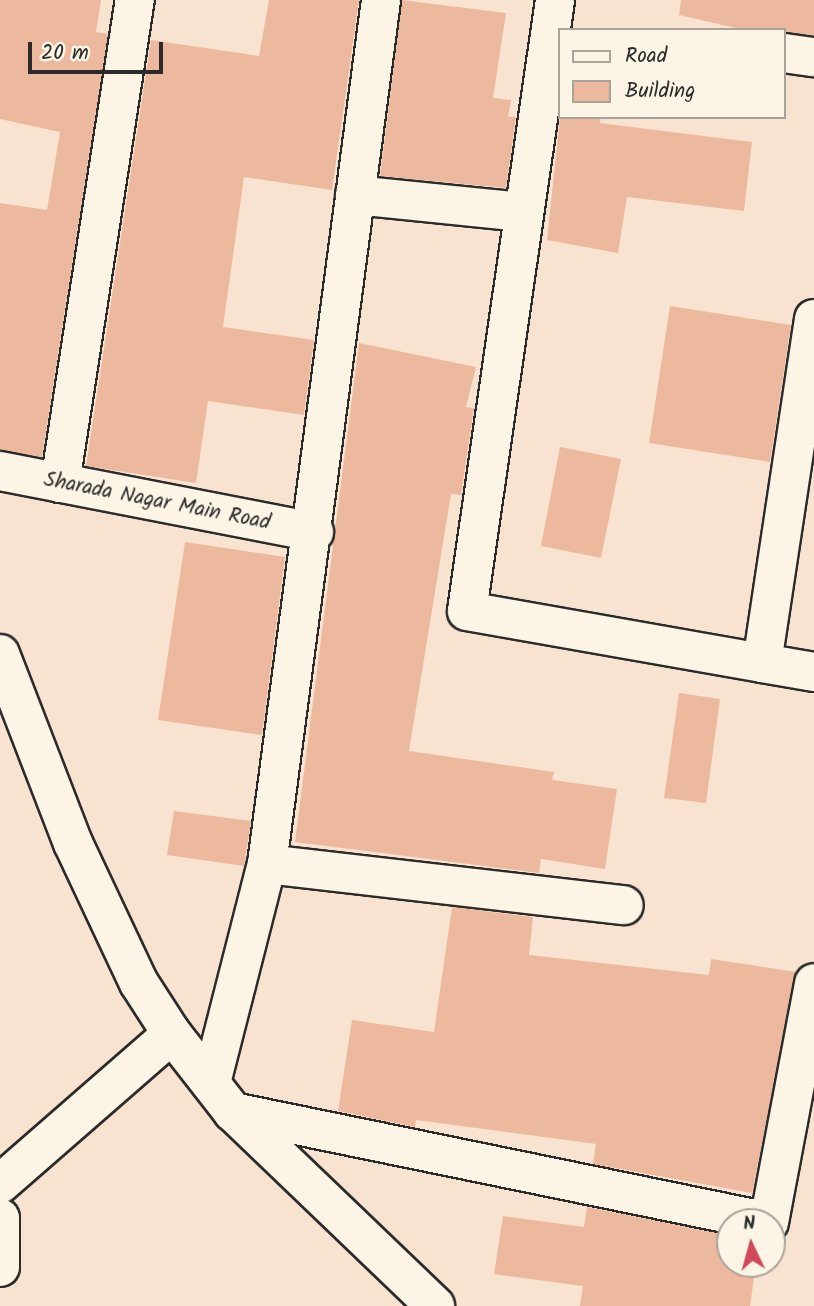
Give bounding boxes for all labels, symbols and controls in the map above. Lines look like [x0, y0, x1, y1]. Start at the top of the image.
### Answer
scale bar [32, 28, 166, 72]
legend [558, 28, 786, 119]
text: 20 m [41, 37, 89, 70]
text: Road [625, 40, 667, 73]
text: Building [625, 75, 695, 108]
street label: Sharada Nagar Main Road [42, 468, 272, 536]
north arrow [716, 1208, 786, 1278]
text: N [742, 1209, 757, 1240]

